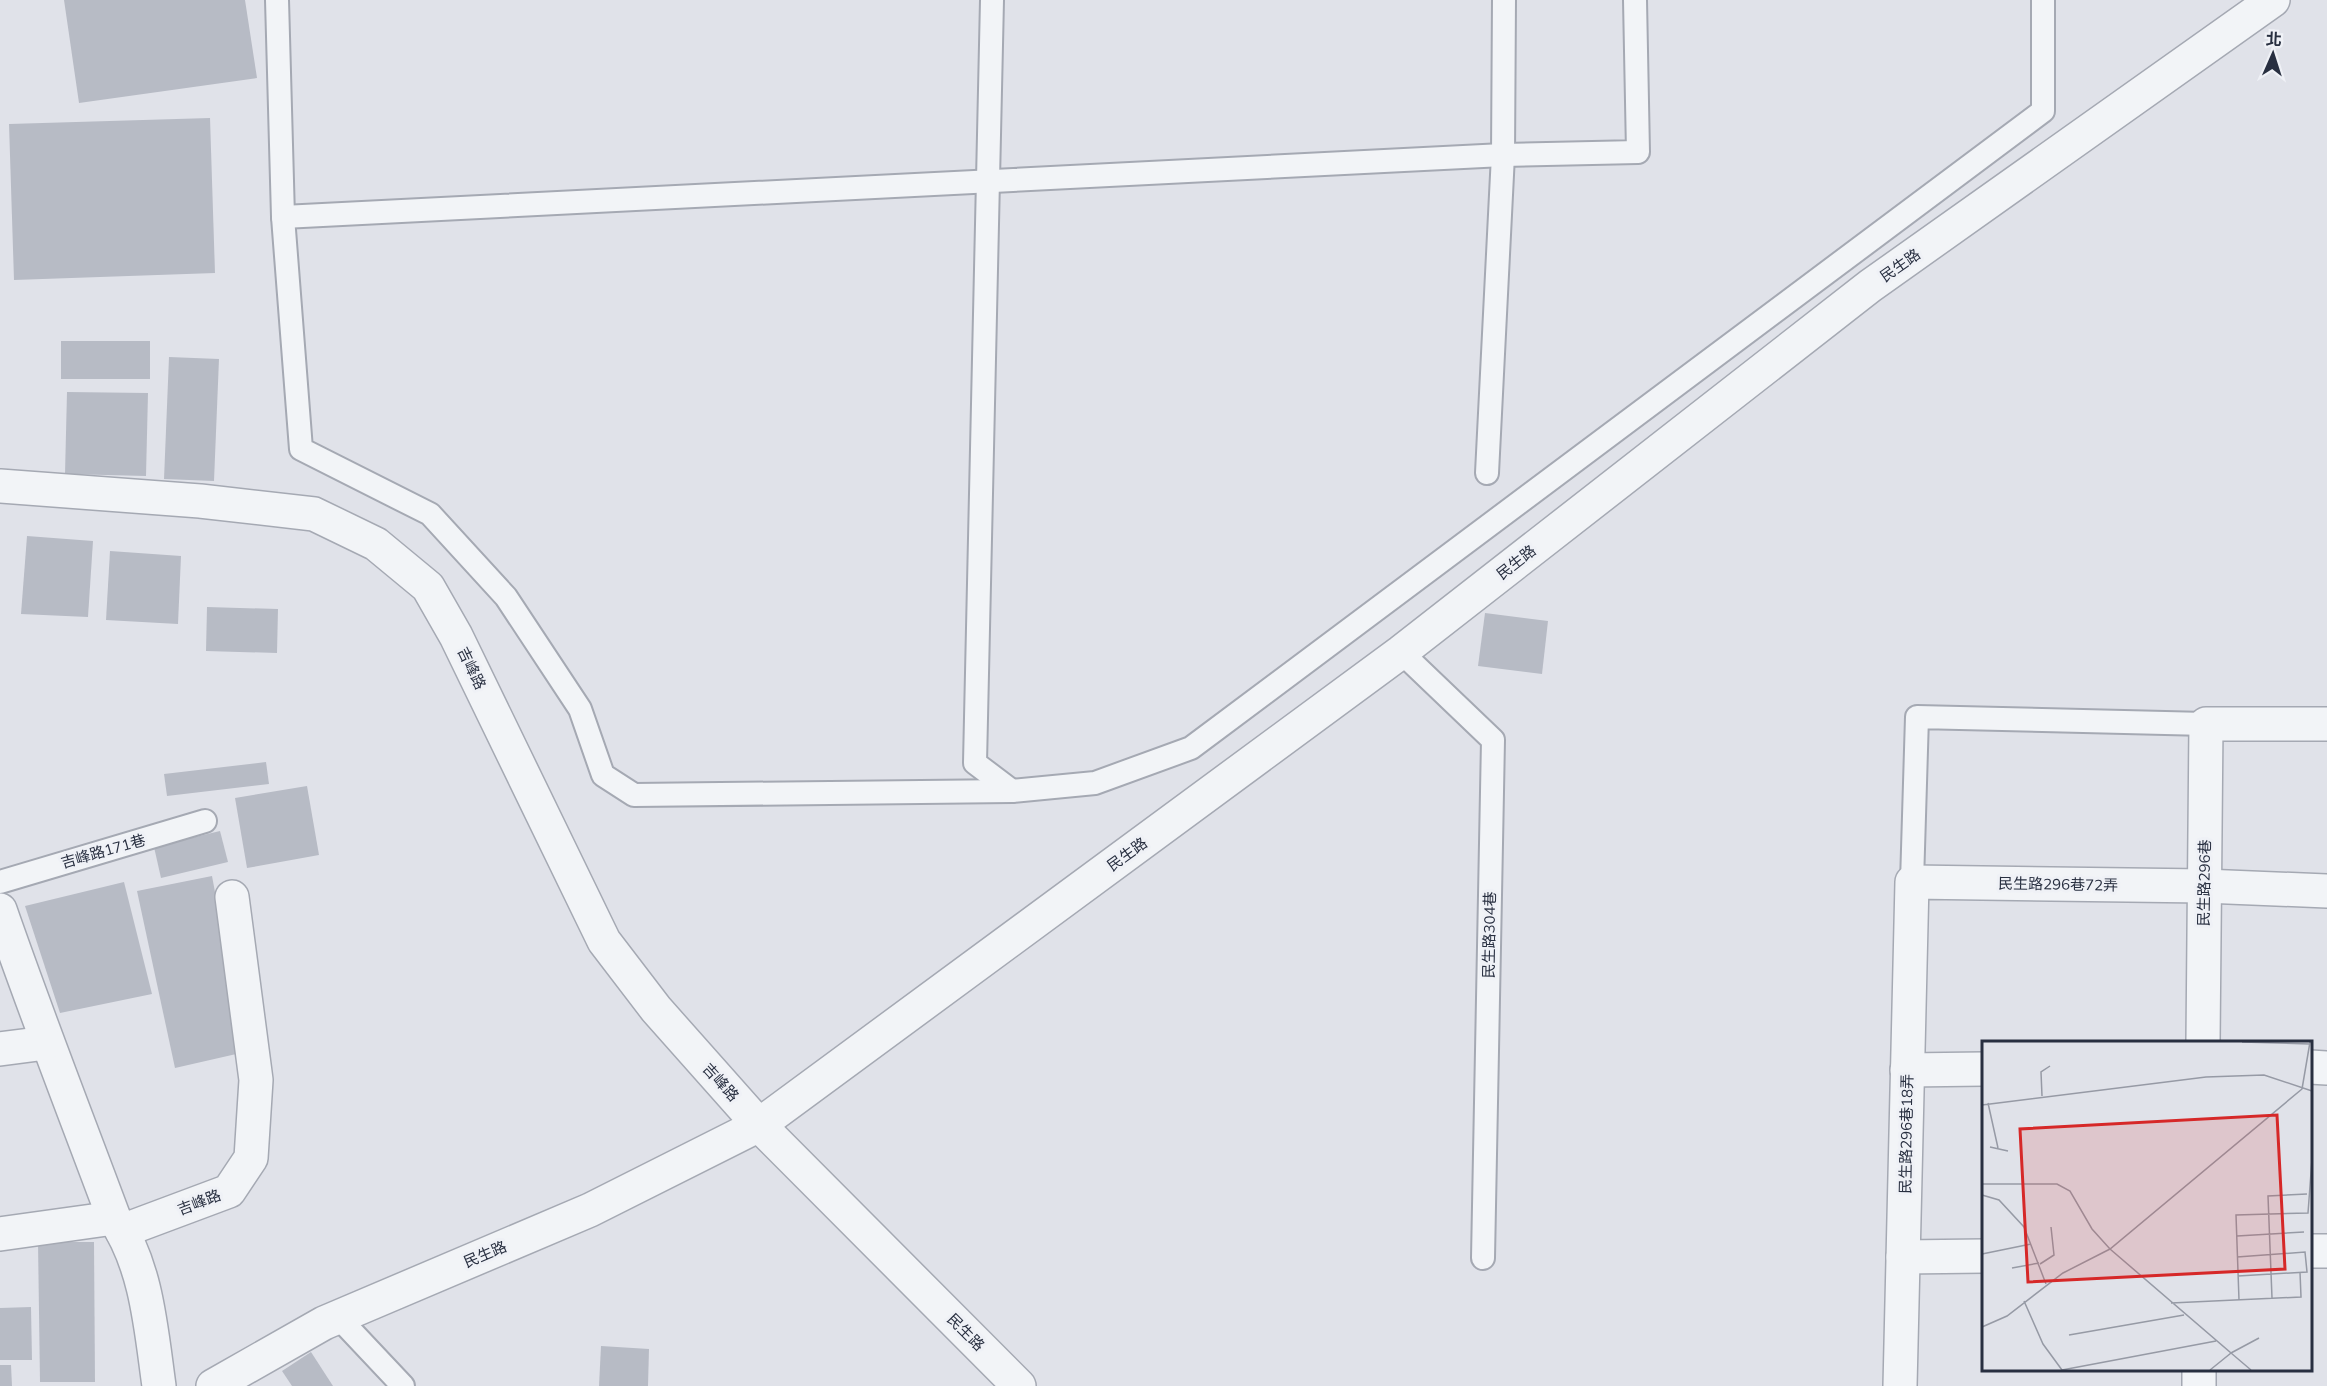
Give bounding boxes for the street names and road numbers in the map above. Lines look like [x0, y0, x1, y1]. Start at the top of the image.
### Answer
street label: 民生路 [1876, 244, 1924, 286]
street label: 民生路 [1492, 541, 1540, 583]
street label: 吉峰路 [454, 644, 490, 692]
street label: 吉峰路171巷 [59, 830, 147, 872]
street label: 民生路 [1103, 833, 1151, 875]
street label: 民生路296巷 [2194, 839, 2214, 927]
street label: 民生路296巷72弄 [1998, 873, 2118, 895]
street label: 民生路304巷 [1479, 891, 1499, 979]
street label: 吉峰路 [699, 1059, 743, 1105]
street label: 民生路296巷18弄 [1895, 1074, 1917, 1194]
street label: 吉峰路 [175, 1185, 223, 1219]
street label: 民生路 [461, 1236, 509, 1272]
street label: 民生路 [943, 1309, 989, 1355]

